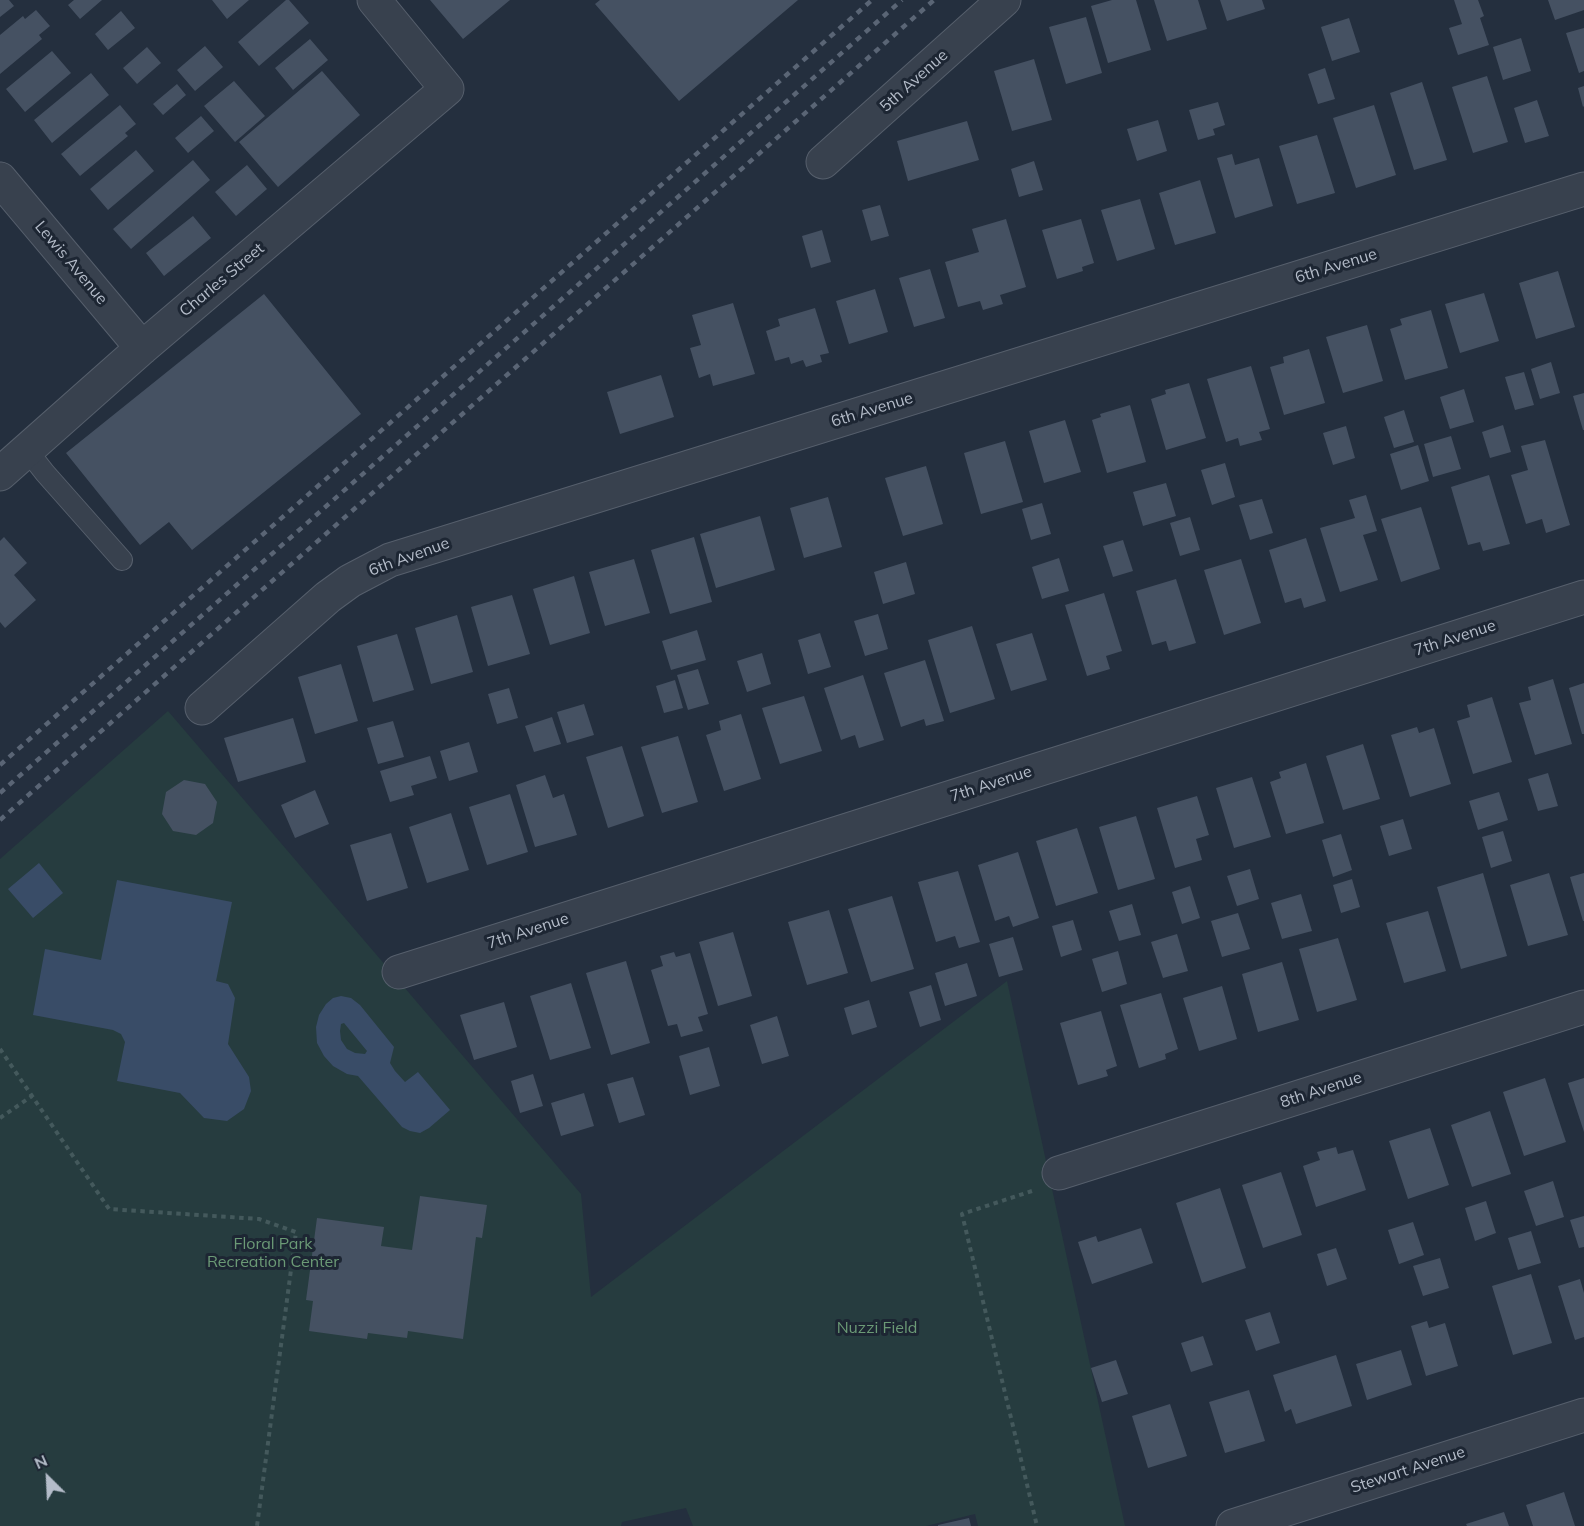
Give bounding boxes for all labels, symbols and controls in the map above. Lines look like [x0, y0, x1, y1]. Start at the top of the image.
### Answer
street label: 5th Avenue [876, 46, 952, 116]
street label: Lewis Avenue [31, 217, 111, 309]
street label: Charles Street [176, 239, 268, 321]
street label: 6th Avenue [1293, 244, 1379, 288]
street label: 6th Avenue [829, 388, 915, 432]
street label: 6th Avenue [366, 534, 452, 580]
street label: 7th Avenue [1412, 616, 1498, 660]
street label: 7th Avenue [948, 762, 1034, 806]
street label: 7th Avenue [485, 909, 571, 953]
street label: 8th Avenue [1278, 1068, 1364, 1112]
park label: Floral Park Recreation Center [207, 1234, 339, 1272]
park label: Nuzzi Field [837, 1318, 917, 1338]
street label: Stewart Avenue [1348, 1442, 1468, 1498]
north arrow [18, 1448, 78, 1508]
text: N [31, 1450, 50, 1473]

